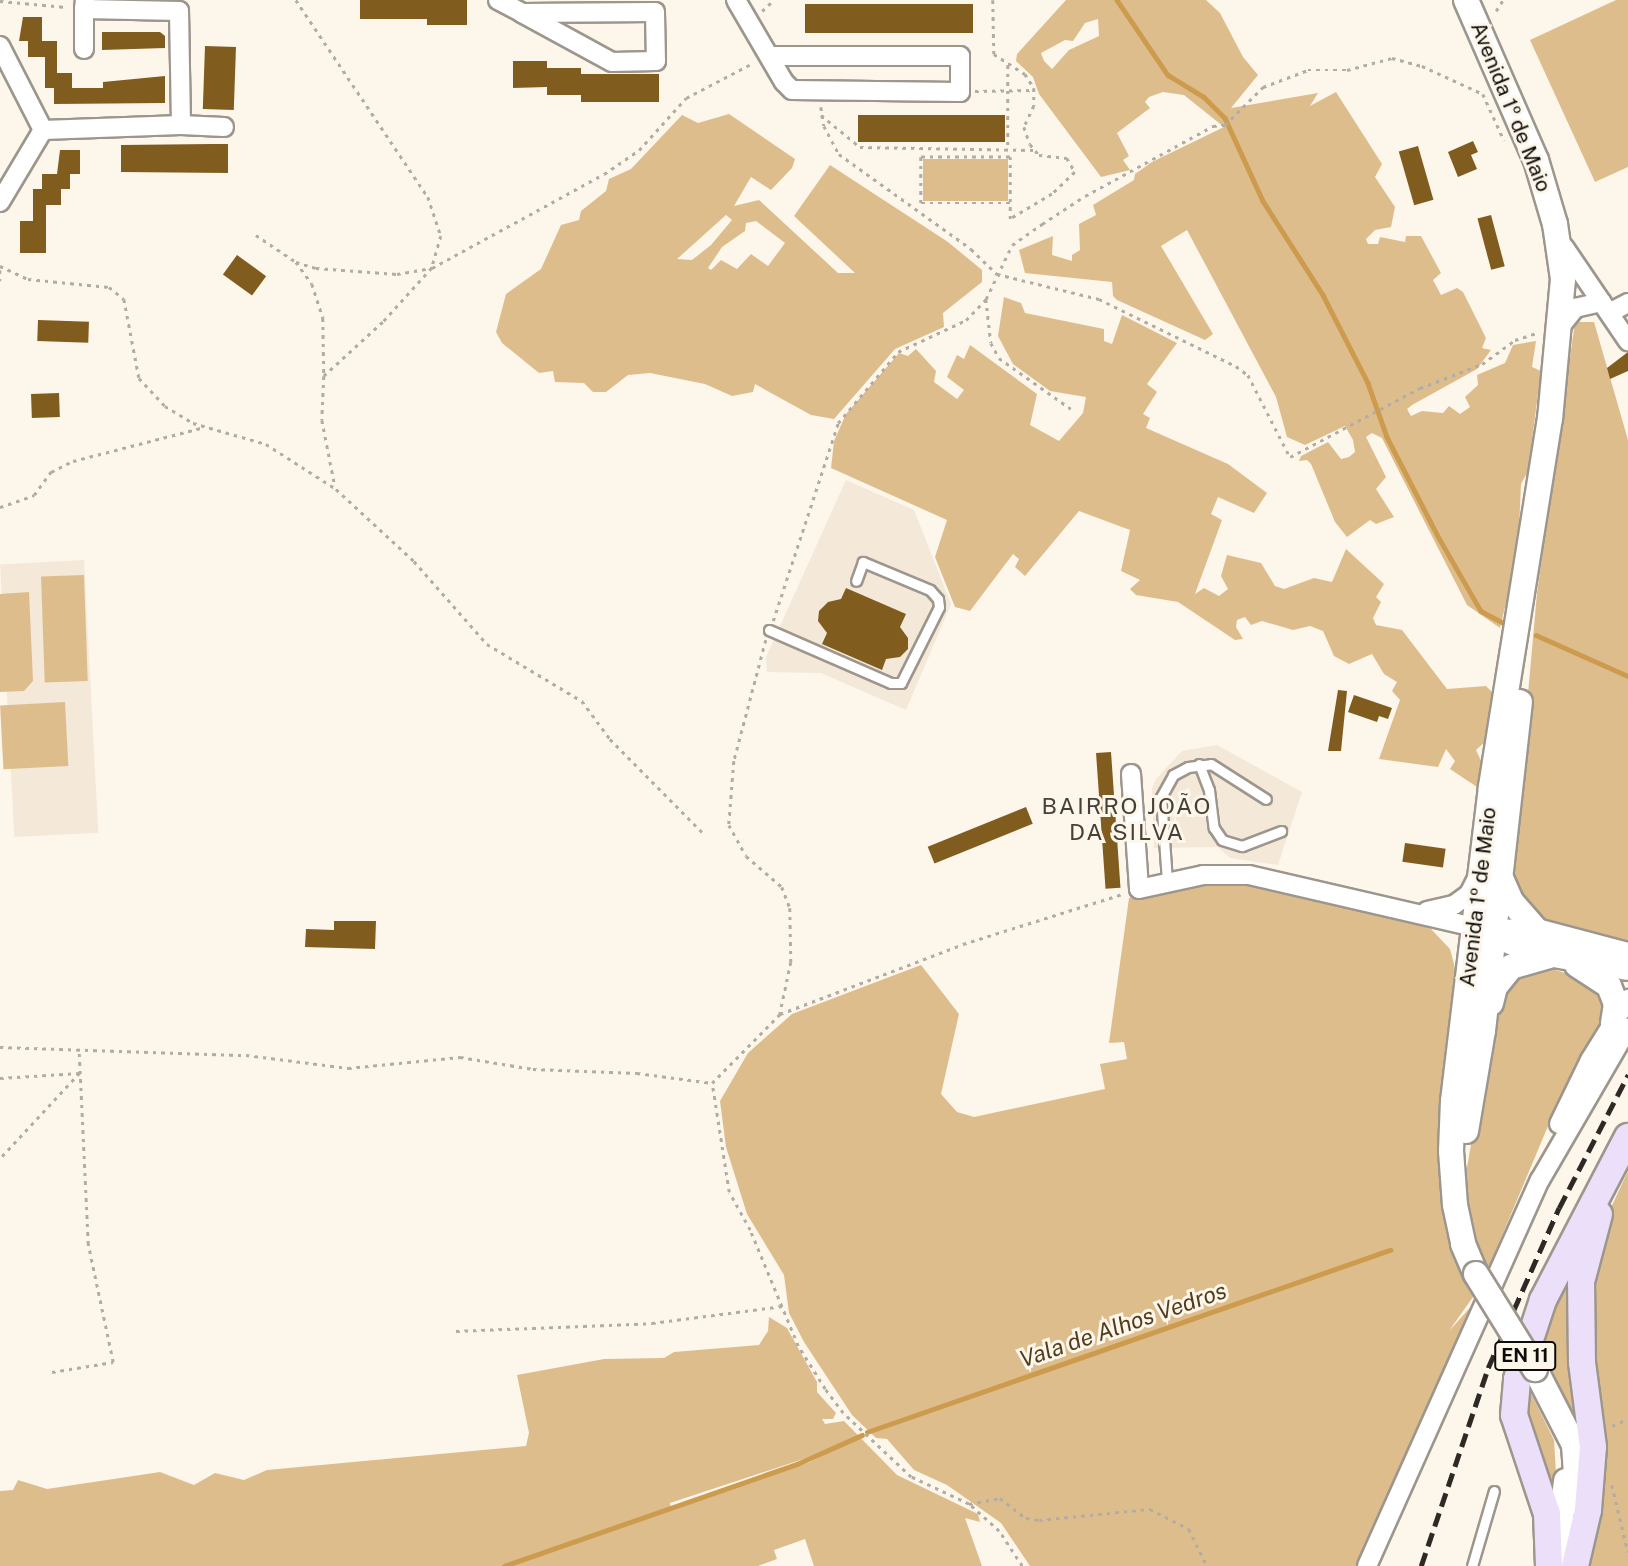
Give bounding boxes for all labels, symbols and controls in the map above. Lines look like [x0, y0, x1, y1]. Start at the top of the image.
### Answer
street label: Avenida 1º de Maio [1465, 18, 1557, 196]
district label: BAIRRO JOÃO DA SILVA [1043, 792, 1211, 846]
street label: Avenida 1º de Maio [1454, 805, 1502, 989]
water label: Vala de Alhos Vedros [1015, 1276, 1231, 1374]
road number: EN 11 [1494, 1340, 1556, 1372]

